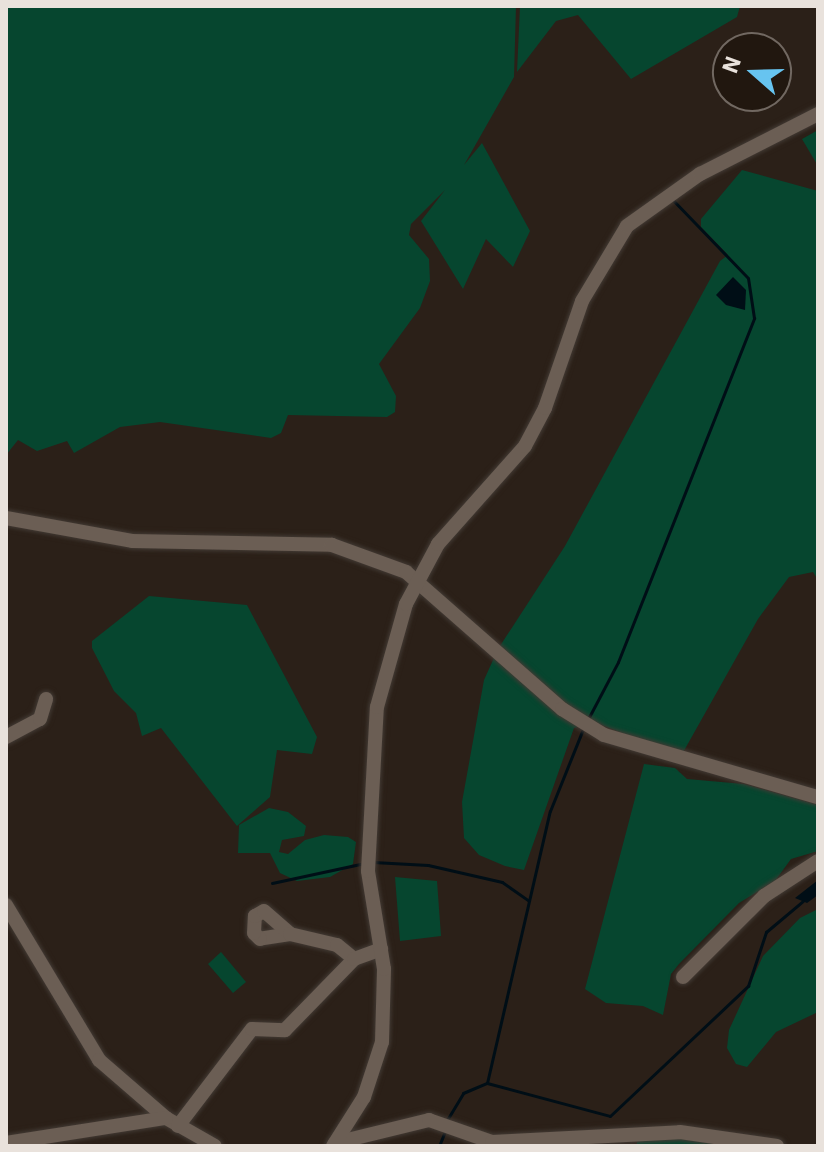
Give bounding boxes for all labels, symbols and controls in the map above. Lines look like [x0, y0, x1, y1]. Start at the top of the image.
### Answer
north arrow [712, 32, 792, 112]
text: N [715, 52, 747, 77]

